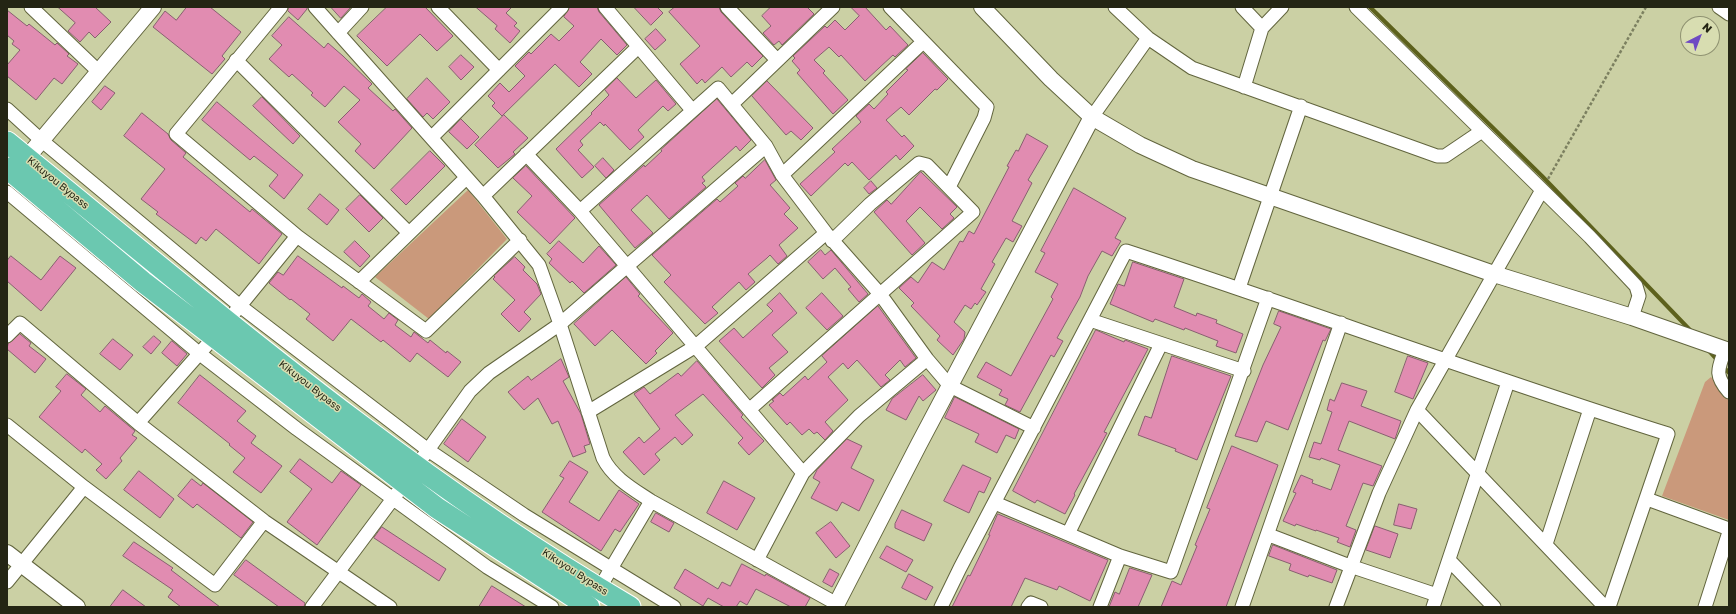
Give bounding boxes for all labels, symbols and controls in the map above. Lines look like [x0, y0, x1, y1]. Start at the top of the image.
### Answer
north arrow [1680, 16, 1720, 56]
text: N [1700, 20, 1715, 35]
street label: Kikuyou Bypass [25, 154, 91, 212]
street label: Kikuyou Bypass [276, 358, 344, 414]
street label: Kikuyou Bypass [540, 546, 610, 598]

